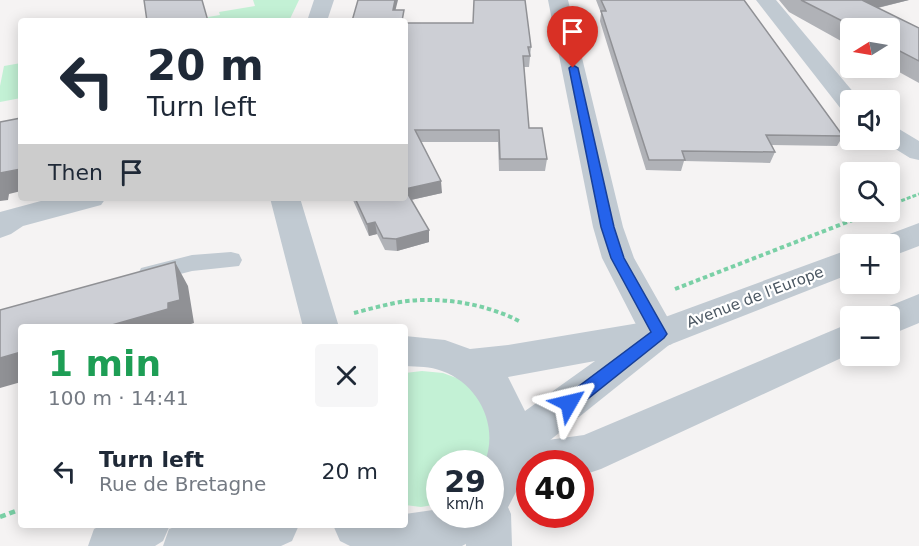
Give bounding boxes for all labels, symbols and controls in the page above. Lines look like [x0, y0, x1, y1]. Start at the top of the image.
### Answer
pin [547, 6, 598, 68]
icon: arrive [556, 15, 589, 48]
north arrow [840, 18, 900, 78]
map controls [840, 18, 900, 366]
text: 20 m [147, 41, 264, 90]
icon: left [48, 42, 126, 120]
button: sound [840, 90, 900, 150]
text: Turn left [147, 91, 257, 122]
icon: arrive [115, 156, 148, 189]
text: Then [48, 160, 103, 185]
button: search [840, 162, 900, 222]
button: + [840, 234, 900, 294]
street label: Avenue de l'Europe [684, 263, 826, 331]
button: − [840, 306, 900, 366]
text: 1 min [48, 343, 161, 384]
button: close [315, 344, 378, 407]
position arrow [537, 371, 601, 435]
text: 100 m · 14:41 [48, 386, 189, 410]
text: Turn left [99, 447, 204, 472]
speed limit sign: 40 [516, 450, 594, 528]
icon: left [48, 455, 81, 488]
text: 20 m [322, 459, 378, 484]
text: 29 [444, 464, 486, 499]
text: Rue de Bretagne [99, 472, 266, 496]
text: km/h [446, 495, 484, 513]

